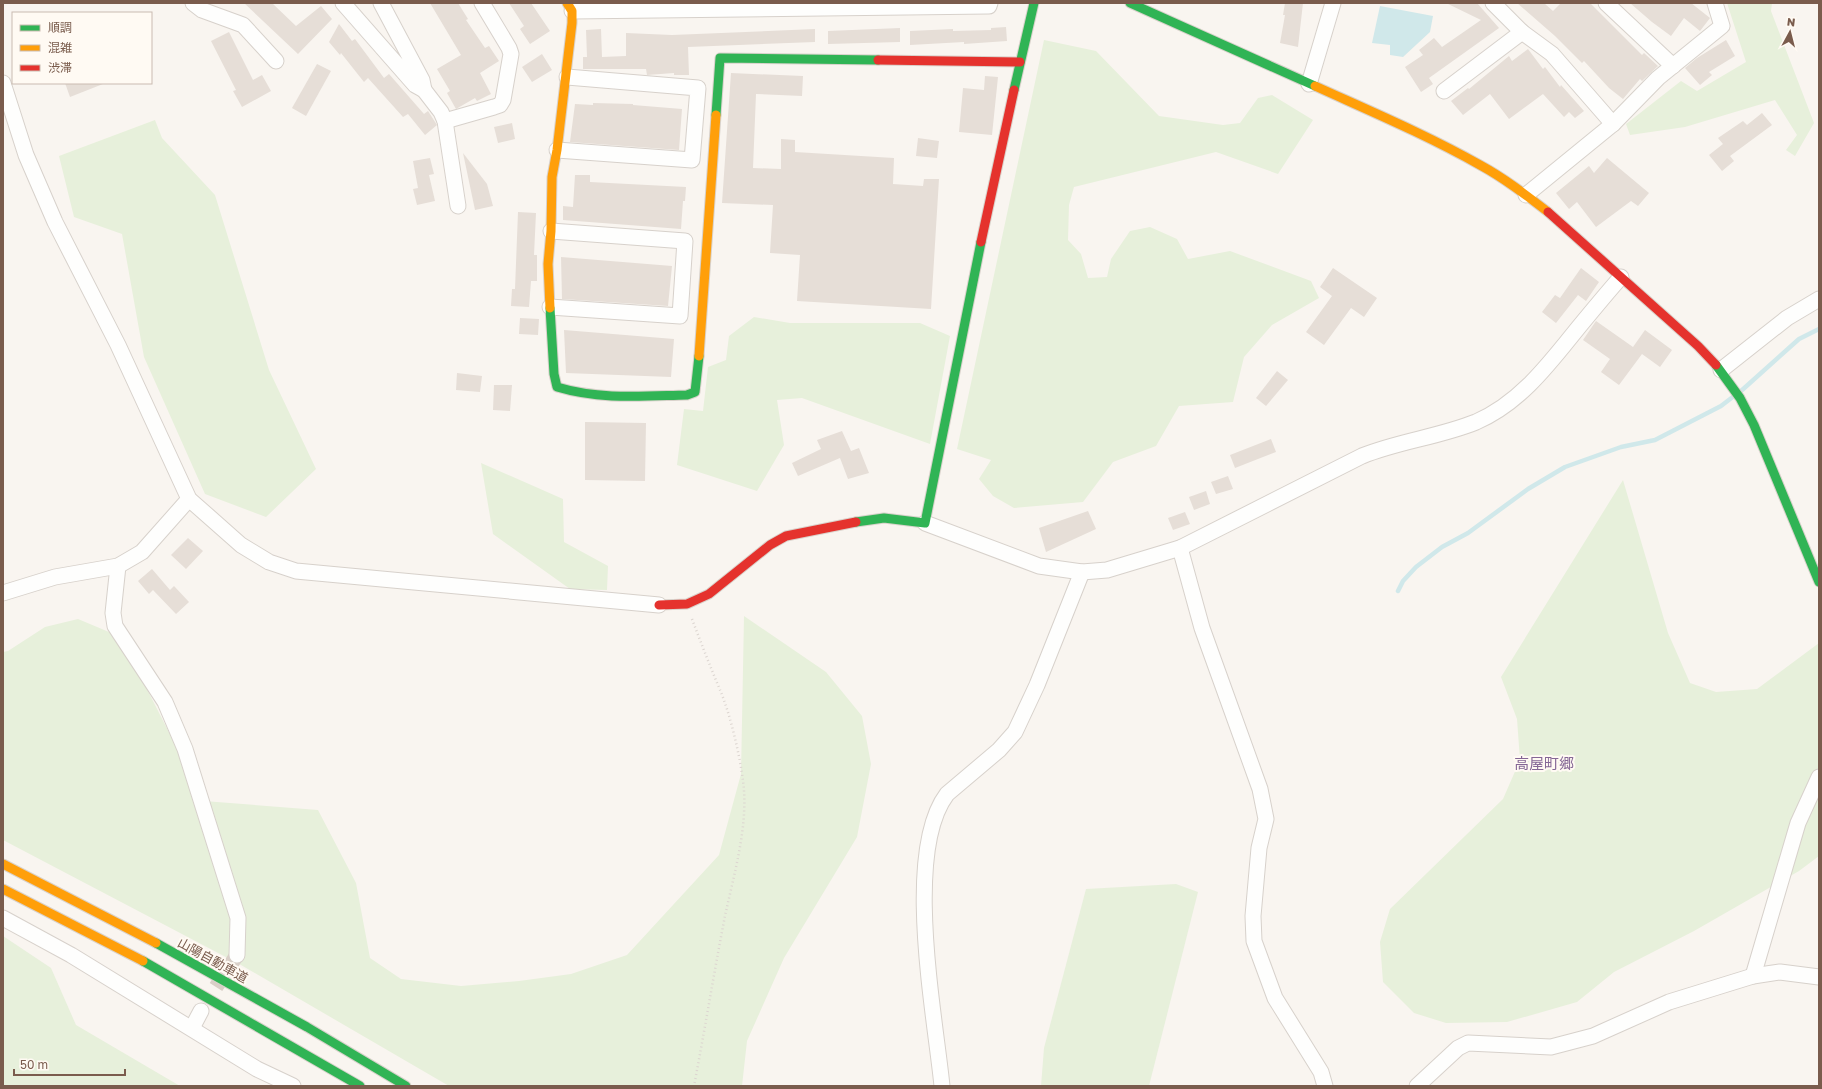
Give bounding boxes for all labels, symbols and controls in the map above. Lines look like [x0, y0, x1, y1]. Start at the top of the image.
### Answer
legend [12, 12, 152, 84]
north arrow [1770, 12, 1810, 52]
text: N [1786, 15, 1796, 29]
text: 順調 [48, 20, 72, 35]
text: 混雑 [48, 40, 72, 55]
text: 渋滞 [48, 60, 72, 75]
district label: 高屋町郷 [1514, 754, 1574, 772]
street label: 山陽自動車道 [175, 934, 251, 986]
scale bar [14, 1051, 125, 1077]
text: 50 m [20, 1057, 48, 1072]

